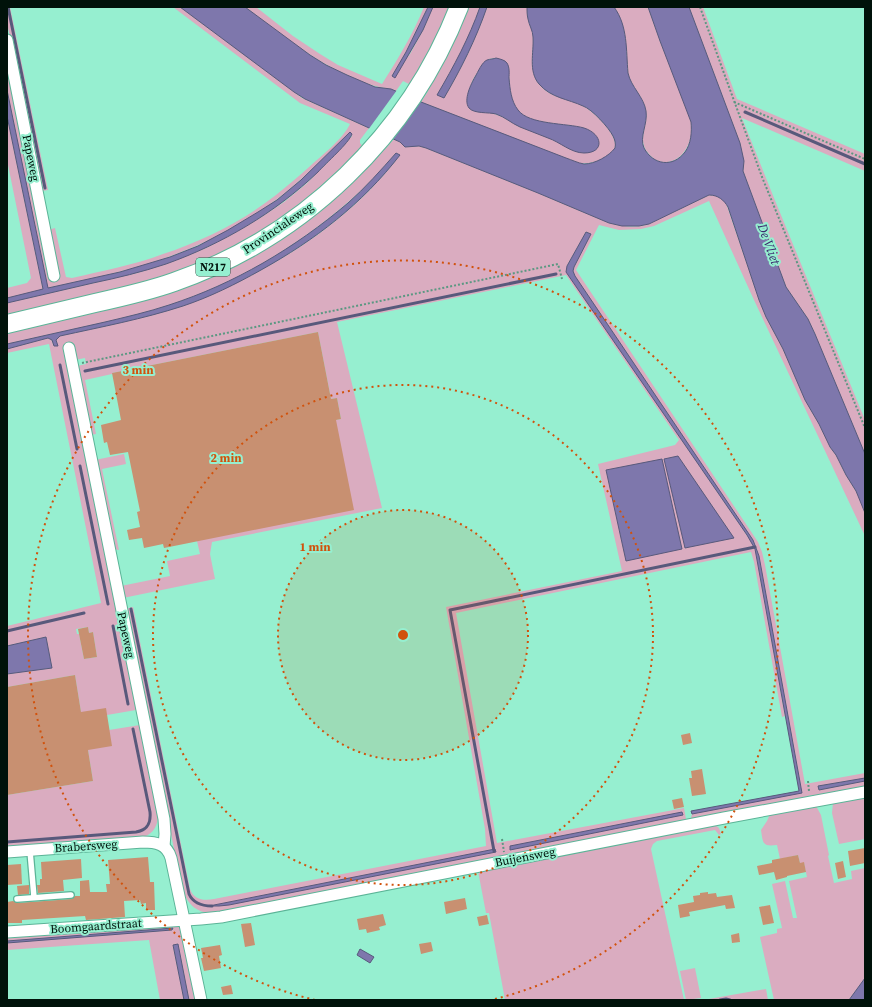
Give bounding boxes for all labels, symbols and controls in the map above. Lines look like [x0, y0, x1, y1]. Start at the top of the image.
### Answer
street label: Papeweg [19, 133, 43, 183]
street label: Provincialeweg [240, 199, 316, 257]
water label: De Vliet [753, 220, 785, 268]
road number: N217 [196, 258, 230, 276]
text: 3 min [122, 362, 154, 378]
text: 2 min [210, 450, 242, 466]
text: 1 min [299, 539, 331, 555]
street label: Papeweg [113, 610, 139, 660]
centre of rings [396, 628, 410, 642]
street label: Brabersweg [54, 836, 118, 856]
street label: Buijensweg [493, 843, 557, 871]
street label: Boomgaardstraat [50, 915, 142, 937]

